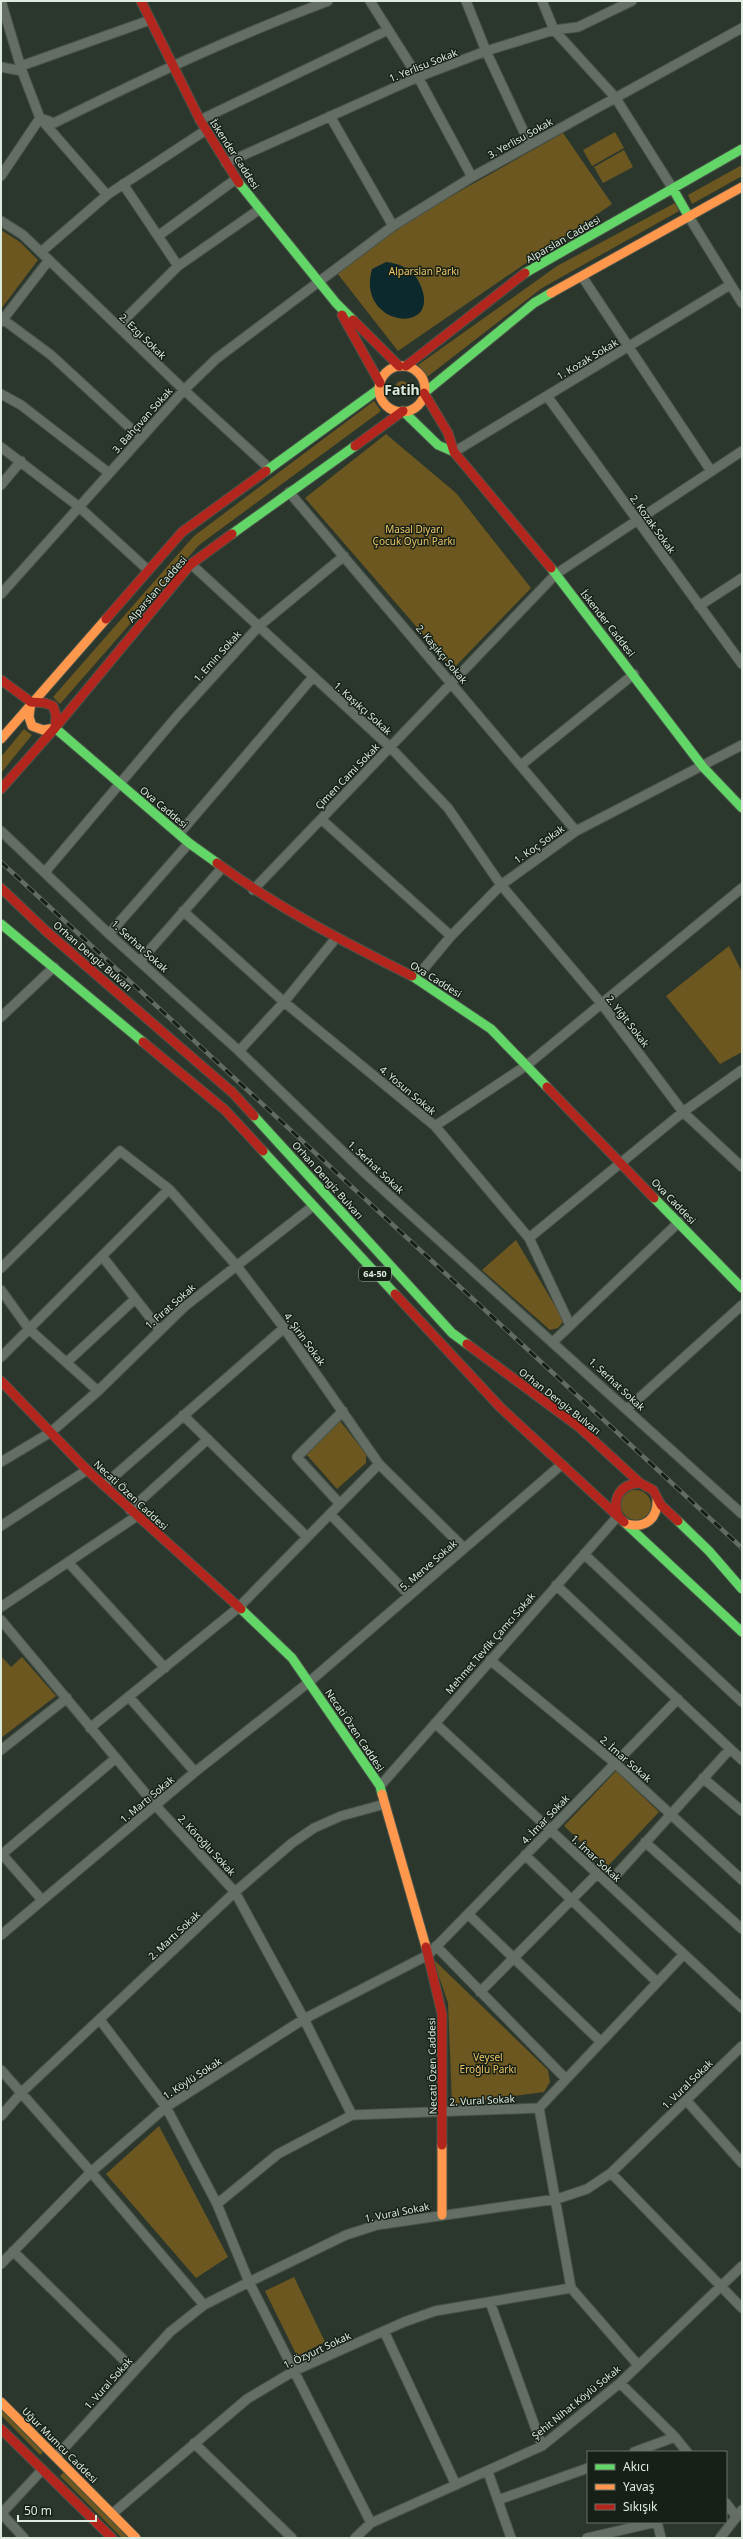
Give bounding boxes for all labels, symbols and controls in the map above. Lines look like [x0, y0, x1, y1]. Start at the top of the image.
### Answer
street label: 1. Yerlisu Sokak [387, 45, 460, 85]
street label: 3. Yerlisu Sokak [485, 114, 556, 162]
street label: İskender Caddesi [207, 116, 263, 192]
street label: Alparslan Caddesi [523, 212, 603, 266]
park label: Alparslan Parkı [389, 264, 459, 278]
street label: 2. Ezgi Sokak [116, 310, 170, 362]
street label: 1. Kozak Sokak [554, 335, 621, 383]
district label: Fatih [384, 380, 420, 399]
street label: 3. Bahçıvan Sokak [109, 384, 176, 456]
street label: 2. Kozak Sokak [627, 492, 679, 557]
park label: Masal Diyarı Çocuk Oyun Parkı [373, 522, 455, 548]
street label: Alparslan Caddesi [124, 553, 190, 625]
street label: İskender Caddesi [578, 587, 638, 659]
street label: 2. Kaşıkçı Sokak [413, 621, 471, 687]
street label: 1. Emin Sokak [190, 627, 244, 685]
street label: 1. Kaşıkçı Sokak [331, 678, 395, 738]
street label: Çimen Cami Sokak [312, 739, 383, 812]
street label: Ova Caddesi [137, 783, 191, 831]
street label: 1. Koç Sokak [511, 821, 567, 867]
street label: 1. Serhat Sokak [109, 917, 172, 976]
street label: Orhan Dengiz Bulvarı [51, 918, 135, 994]
street label: Ova Caddesi [408, 958, 464, 1000]
street label: 2. Yiğit Sokak [603, 992, 653, 1050]
street label: 4. Yosun Sokak [377, 1062, 440, 1118]
street label: 1. Serhat Sokak [345, 1137, 408, 1197]
street label: Orhan Dengiz Bulvarı [289, 1138, 367, 1222]
street label: Ova Caddesi [649, 1175, 699, 1227]
road number: 64-50 [359, 1267, 391, 1281]
street label: 1. Fırat Sokak [142, 1280, 199, 1332]
street label: 4. Şirin Sokak [281, 1310, 329, 1369]
street label: 1. Serhat Sokak [586, 1354, 649, 1414]
street label: Orhan Dengiz Bulvarı [516, 1365, 604, 1437]
street label: Necati Özen Caddesi [91, 1457, 171, 1533]
street label: 5. Merve Sokak [397, 1536, 460, 1594]
street label: Mehmet Tevfik Çamcı Sokak [442, 1589, 539, 1697]
street label: Necati Özen Caddesi [322, 1686, 388, 1774]
street label: 2. İmar Sokak [597, 1733, 655, 1786]
street label: 1. Martı Sokak [117, 1772, 177, 1826]
street label: 4. İmar Sokak [518, 1791, 573, 1847]
street label: 2. Köroğlu Sokak [175, 1811, 239, 1879]
street label: 1. İmar Sokak [568, 1831, 625, 1885]
street label: 2. Martı Sokak [145, 1907, 204, 1963]
street label: Necati Özen Caddesi [424, 2018, 440, 2114]
park label: Veysel Eroğlu Parkı [460, 2050, 516, 2076]
street label: 1. Köylü Sokak [160, 2053, 225, 2102]
street label: 1. Vural Sokak [659, 2056, 716, 2112]
street label: 2. Vural Sokak [449, 2091, 516, 2109]
street label: 1. Vural Sokak [363, 2199, 431, 2225]
street label: 1. Özyurt Sokak [281, 2328, 354, 2372]
street label: 1. Vural Sokak [81, 2353, 136, 2412]
street label: Şehit Nihat Köylü Sokak [529, 2361, 624, 2442]
street label: Uğur Mumcu Caddesi [19, 2404, 101, 2486]
legend [587, 2451, 727, 2523]
text: Akıcı [623, 2458, 649, 2475]
text: Yavaş [623, 2478, 655, 2495]
scale bar [18, 2497, 96, 2523]
text: Sıkışık [623, 2498, 658, 2515]
text: 50 m [24, 2502, 52, 2519]

